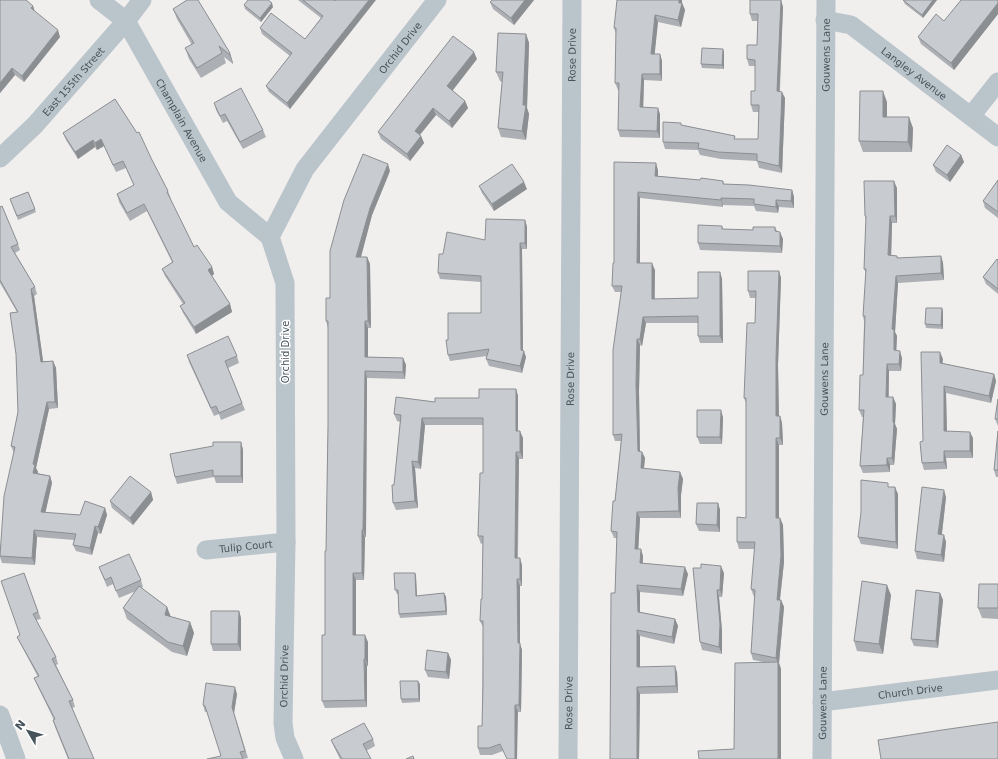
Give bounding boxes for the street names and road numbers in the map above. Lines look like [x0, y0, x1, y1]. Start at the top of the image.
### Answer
street label: Gouwens Lane [821, 18, 832, 92]
street label: Orchid Drive [377, 20, 424, 76]
street label: Rose Drive [567, 28, 578, 82]
street label: East 155th Street [40, 45, 107, 118]
street label: Langley Avenue [879, 45, 949, 102]
street label: Champlain Avenue [154, 77, 209, 164]
street label: Orchid Drive [280, 321, 291, 383]
street label: Gouwens Lane [819, 342, 830, 416]
street label: Rose Drive [565, 352, 576, 406]
street label: Tulip Court [218, 538, 273, 555]
street label: Orchid Drive [278, 645, 290, 707]
street label: Gouwens Lane [817, 666, 828, 740]
street label: Rose Drive [563, 676, 574, 730]
street label: Church Drive [877, 682, 943, 701]

